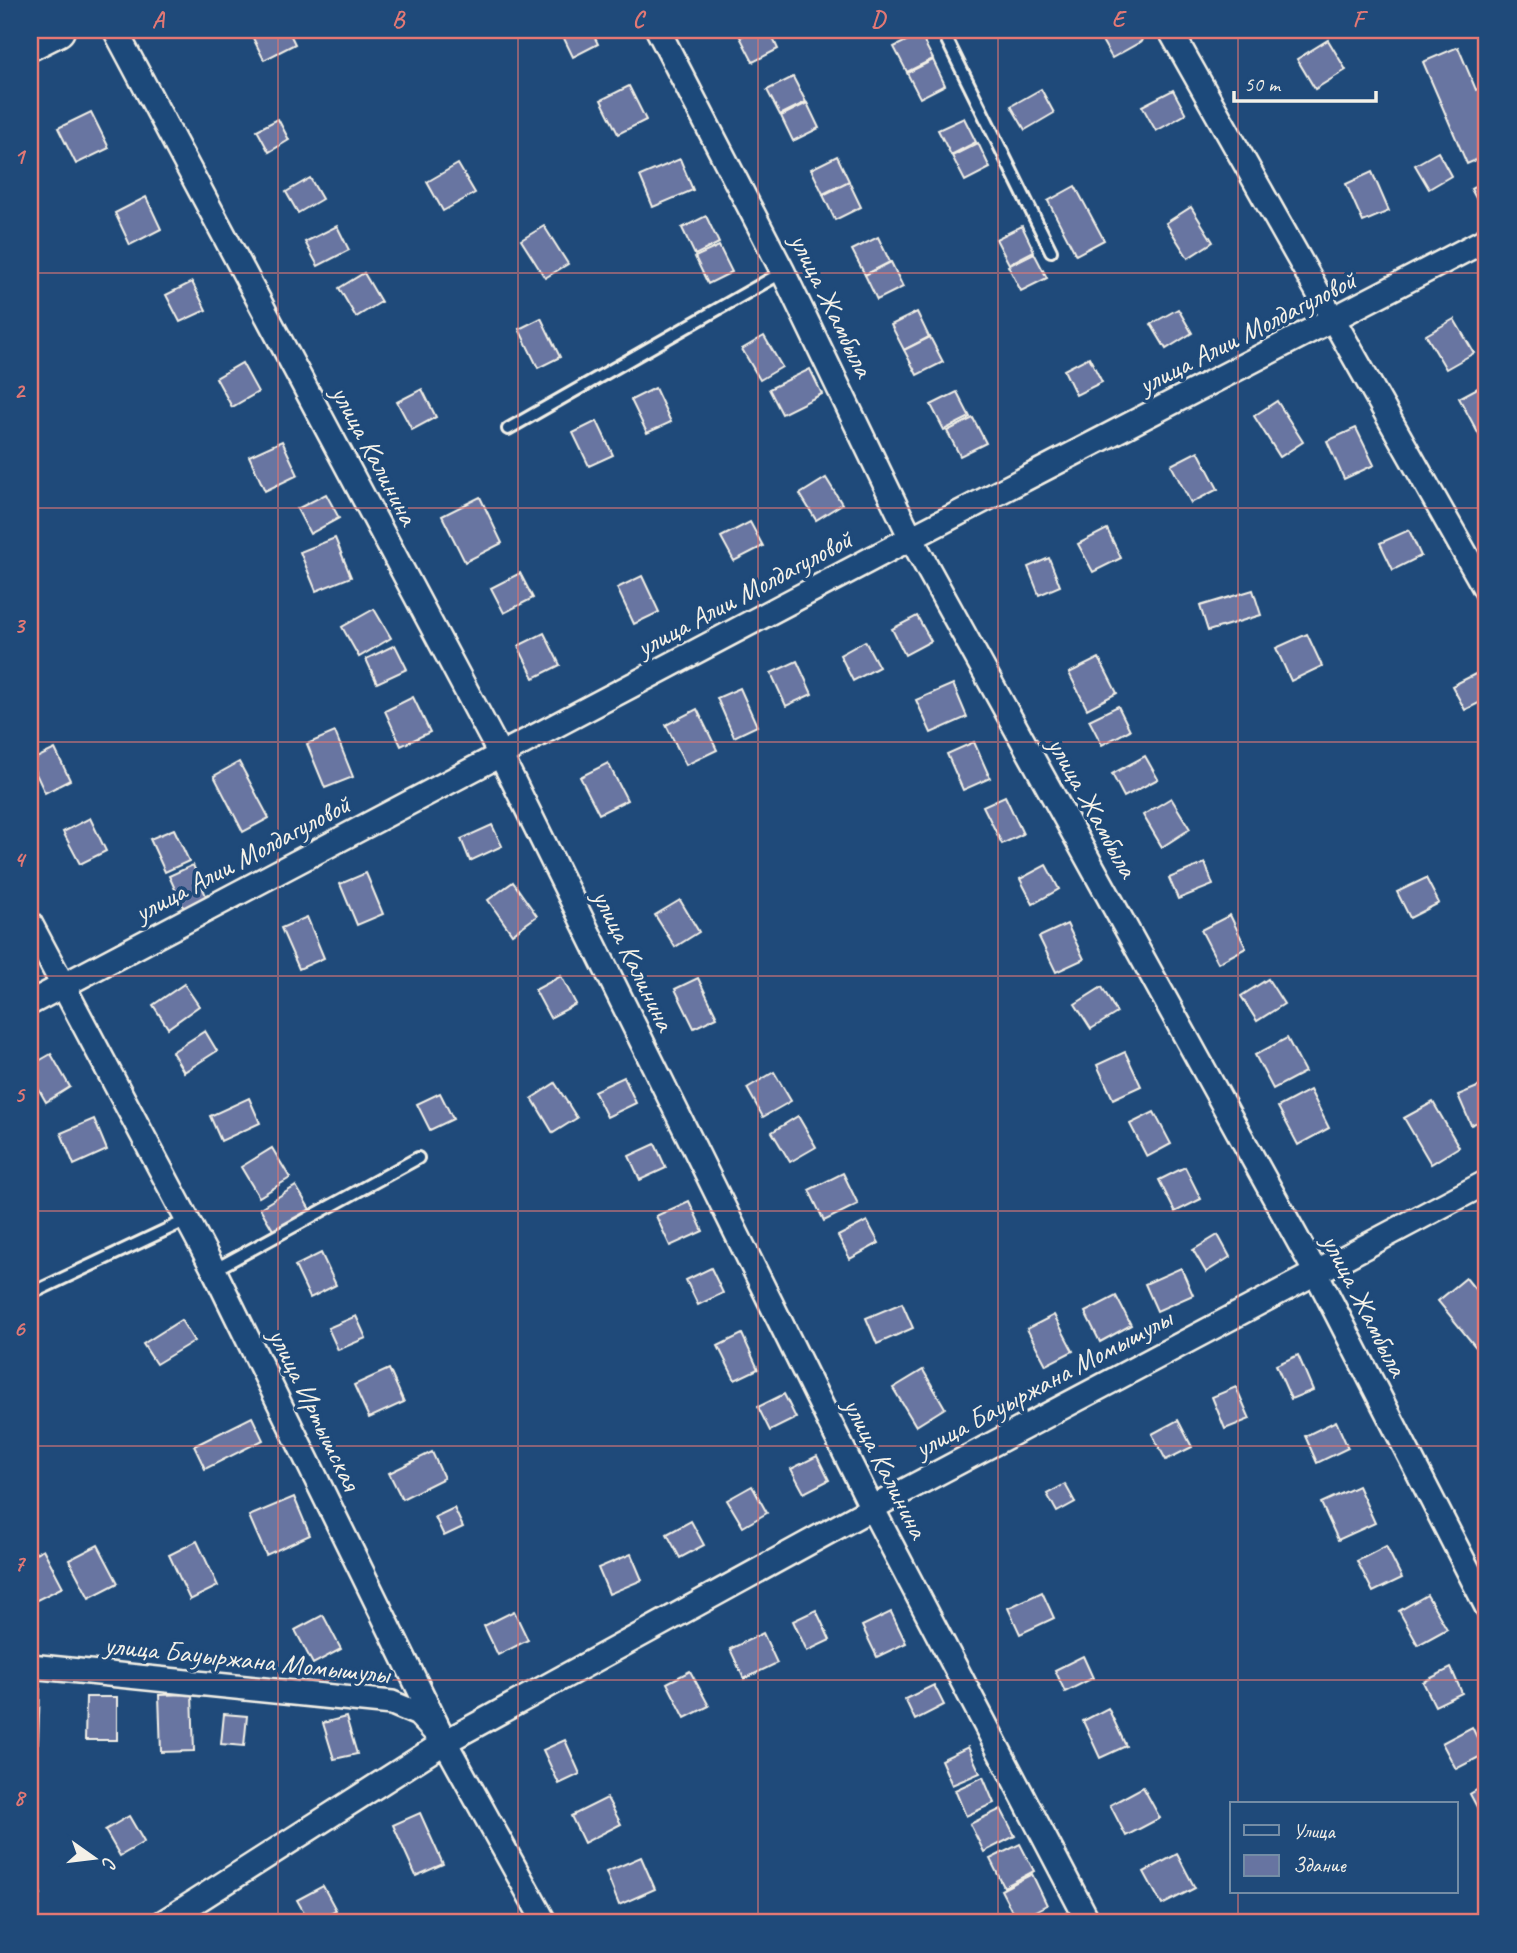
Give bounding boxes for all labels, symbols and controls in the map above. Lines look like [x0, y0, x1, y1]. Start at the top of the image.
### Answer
text: A [152, 5, 166, 34]
text: B [392, 5, 406, 34]
text: C [633, 5, 647, 34]
text: D [871, 5, 887, 34]
text: E [1112, 5, 1128, 34]
text: F [1353, 5, 1369, 34]
scale bar [1234, 60, 1375, 104]
text: 50 m [1244, 71, 1282, 97]
text: 1 [14, 142, 27, 171]
street label: улица Жамбыла [781, 226, 883, 384]
street label: улица Алии Молдагуловой [1131, 261, 1363, 403]
text: 2 [14, 376, 27, 405]
street label: улица Калинина [323, 378, 427, 532]
street label: улица Алии Молдагуловой [628, 521, 859, 666]
text: 3 [14, 611, 27, 640]
street label: улица Жамбыла [1039, 729, 1147, 885]
street label: улица Алии Молдагуловой [126, 786, 357, 931]
text: 4 [14, 845, 27, 874]
street label: улица Калинина [584, 882, 684, 1038]
text: 5 [14, 1080, 26, 1109]
street label: улица Жамбыла [1313, 1226, 1417, 1384]
street label: улица Бауыржана Момышулы [907, 1299, 1180, 1467]
text: 6 [14, 1314, 27, 1343]
street label: улица Иртышская [260, 1321, 370, 1498]
street label: улица Калинина [835, 1390, 937, 1546]
text: 7 [14, 1549, 27, 1578]
street label: улица Бауыржана Момышулы [101, 1626, 393, 1692]
text: 8 [14, 1783, 27, 1812]
legend [1230, 1802, 1458, 1894]
text: Улица [1293, 1818, 1336, 1844]
north arrow [60, 1824, 130, 1894]
text: Здание [1293, 1852, 1347, 1878]
text: С [96, 1854, 122, 1872]

